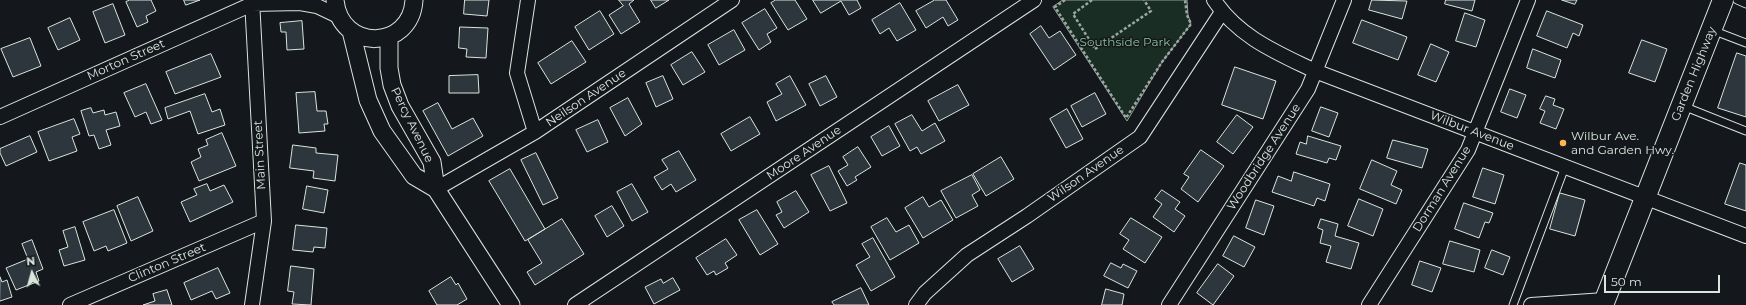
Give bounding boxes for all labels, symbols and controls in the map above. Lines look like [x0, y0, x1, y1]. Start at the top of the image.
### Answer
street label: Garden Highway [1668, 25, 1720, 123]
park label: Southside Park [1080, 35, 1170, 49]
street label: Morton Street [85, 36, 167, 84]
street label: Neilson Avenue [543, 66, 629, 130]
street label: Percy Avenue [388, 85, 436, 165]
street label: Woodbridge Avenue [1224, 101, 1304, 213]
street label: Wilbur Avenue [1428, 108, 1516, 154]
street label: Main Street [251, 120, 269, 190]
street label: Moore Avenue [764, 123, 844, 183]
place label: Wilbur Ave. and Garden Hwy. [1571, 129, 1674, 157]
marker: Wilbur Ave. and Garden Hwy. [1558, 138, 1568, 148]
street label: Wilson Avenue [1045, 142, 1127, 206]
street label: Dorman Avenue [1410, 143, 1474, 235]
street label: Clinton Street [126, 240, 208, 286]
north arrow [12, 253, 52, 293]
text: N [26, 254, 36, 268]
scale bar [1606, 267, 1722, 293]
text: 50 m [1611, 274, 1642, 289]

